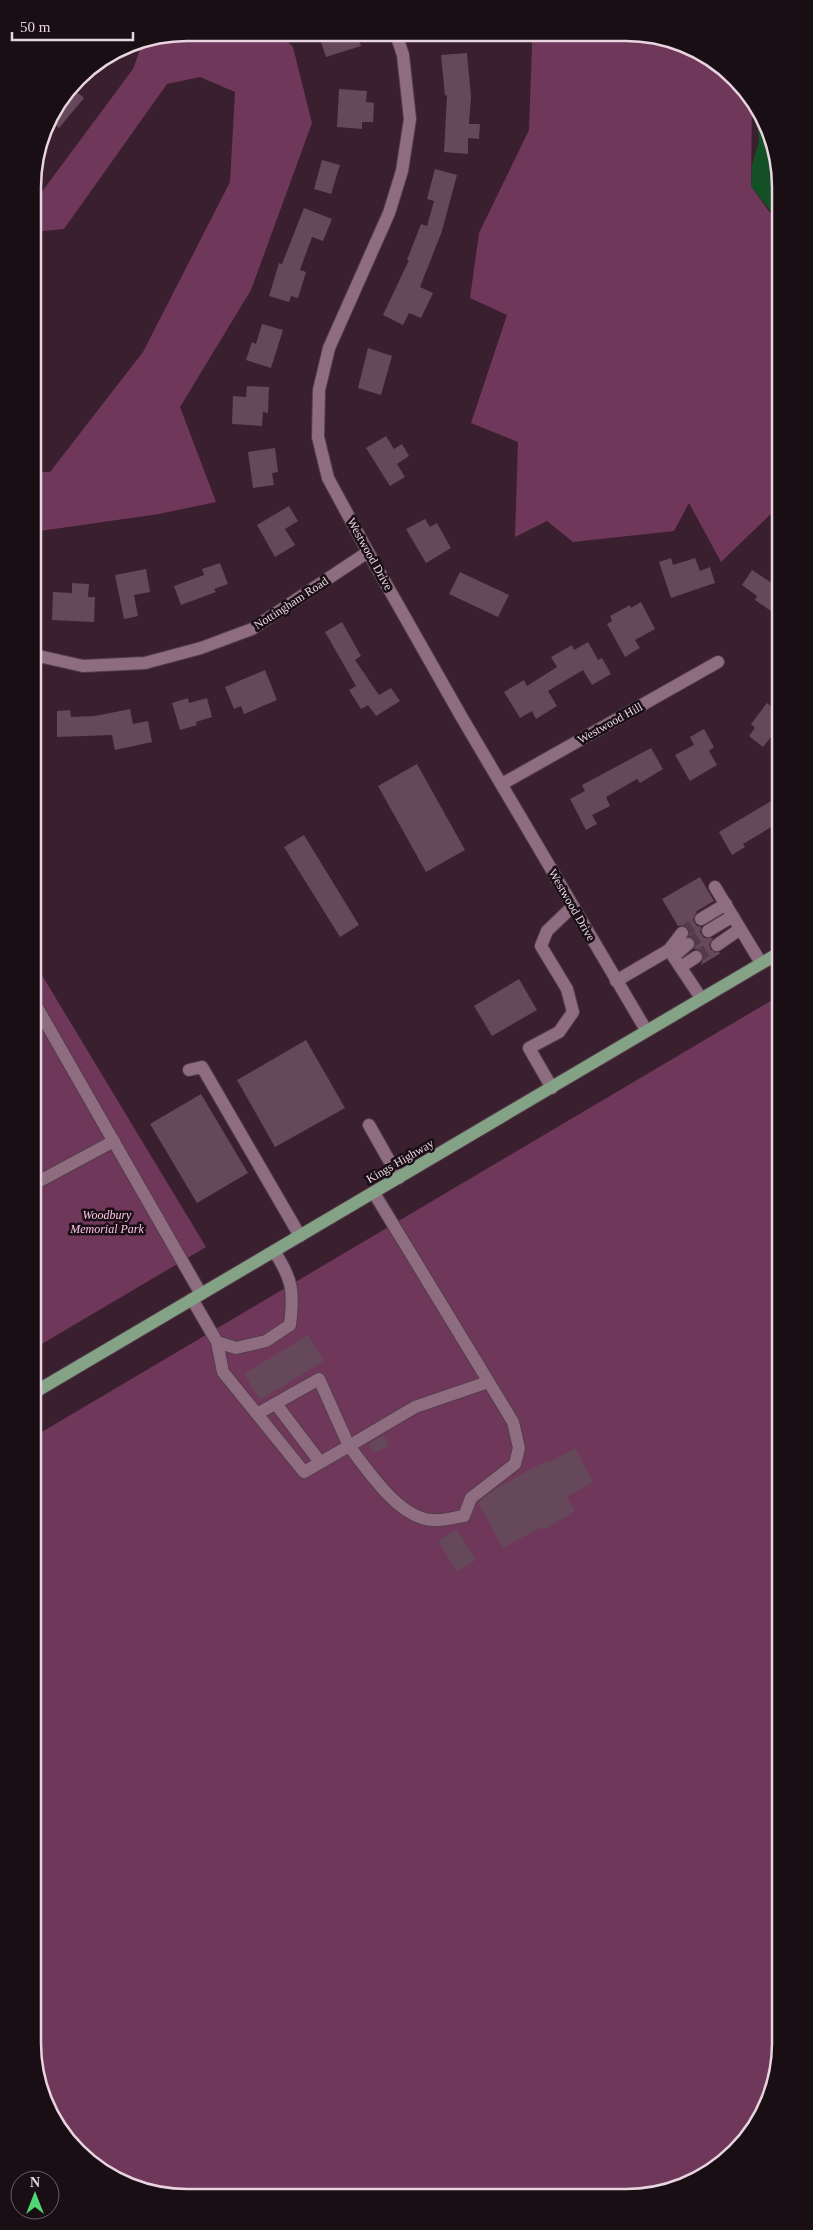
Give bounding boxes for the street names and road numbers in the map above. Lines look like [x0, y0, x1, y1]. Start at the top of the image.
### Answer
street label: Westwood Drive [344, 515, 396, 593]
street label: Nottingham Road [251, 574, 331, 632]
street label: Westwood Hill [575, 699, 645, 747]
street label: Westwood Drive [546, 867, 598, 943]
street label: Kings Highway [364, 1136, 436, 1186]

